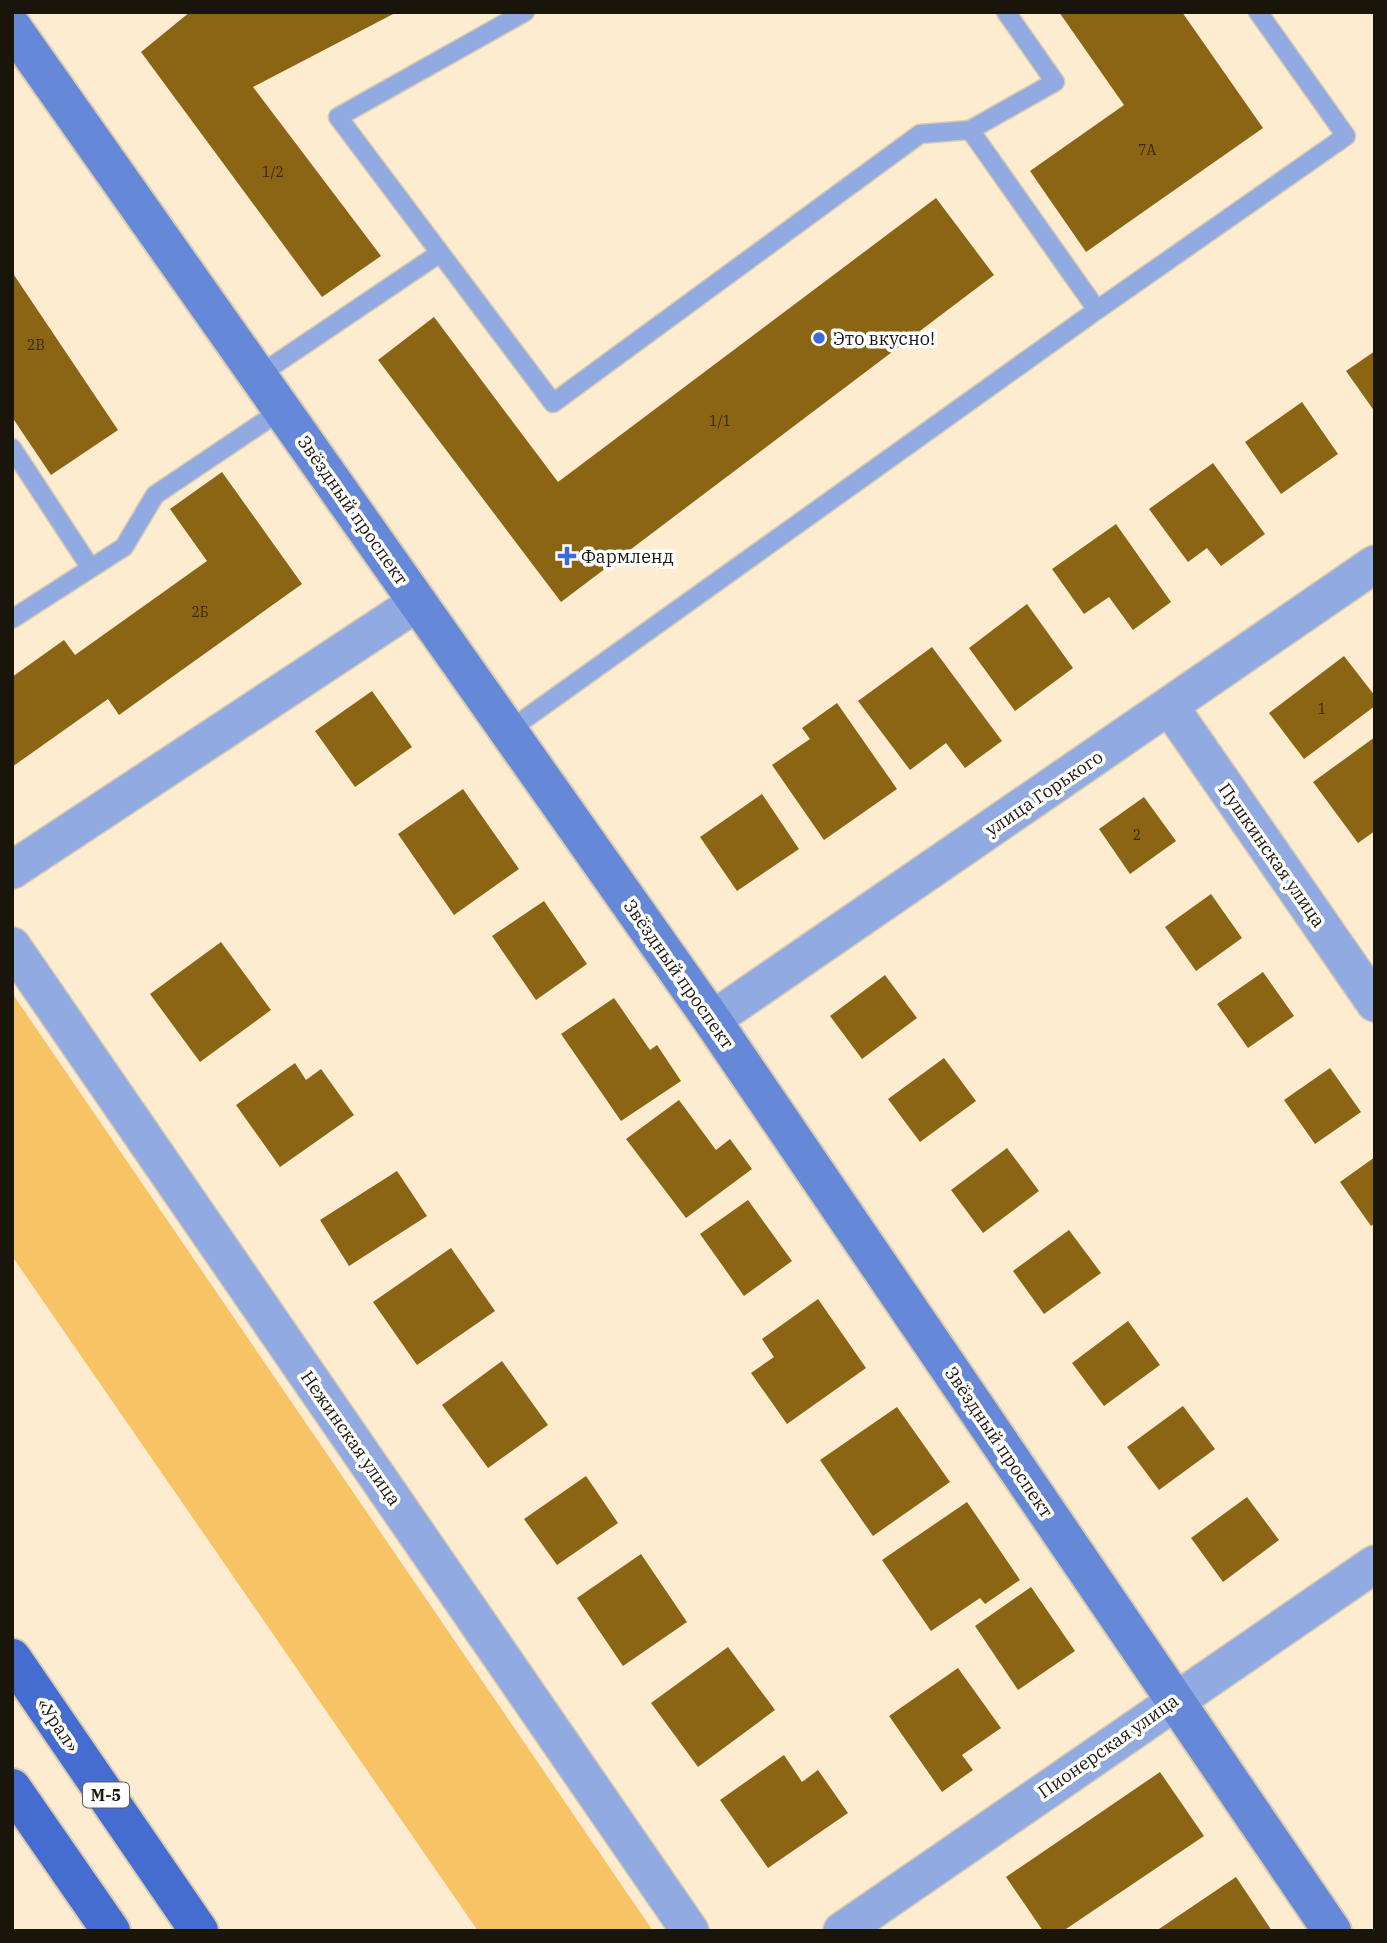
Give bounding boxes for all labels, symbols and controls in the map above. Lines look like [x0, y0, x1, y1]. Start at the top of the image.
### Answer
house number: 7А [1138, 141, 1156, 159]
house number: 1/2 [262, 163, 284, 181]
place label: Это вкусно! [833, 327, 935, 350]
marker: Это вкусно! [811, 330, 827, 346]
house number: 2В [27, 336, 45, 354]
house number: 1/1 [709, 412, 731, 430]
street label: Звёздный проспект [293, 431, 413, 589]
place label: Фармленд [581, 545, 674, 568]
marker: Фармленд [559, 548, 575, 564]
house number: 2Б [191, 603, 209, 621]
house number: 1 [1318, 700, 1326, 718]
street label: улица Горького [981, 745, 1107, 841]
street label: Пушкинская улица [1214, 778, 1331, 932]
house number: 2 [1133, 826, 1141, 844]
street label: Звёздный проспект [619, 895, 739, 1053]
street label: Звёздный проспект [940, 1362, 1058, 1522]
street label: Нежинская улица [296, 1366, 406, 1510]
street label: Пионерская улица [1033, 1689, 1183, 1803]
street label: «Урал» [32, 1694, 84, 1756]
road number: М-5 [83, 1783, 129, 1808]

